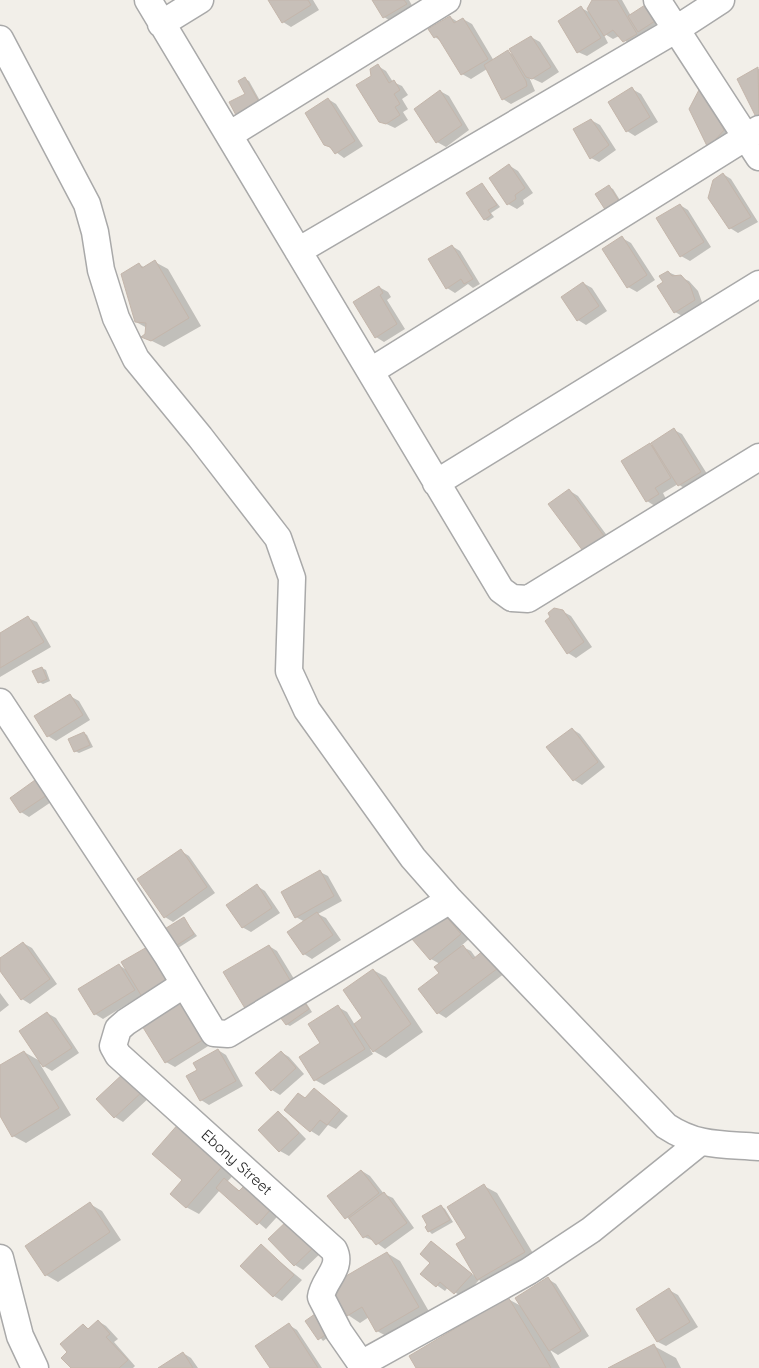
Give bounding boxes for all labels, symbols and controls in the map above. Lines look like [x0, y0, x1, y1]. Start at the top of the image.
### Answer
street label: Ebony Street [198, 1125, 276, 1199]

